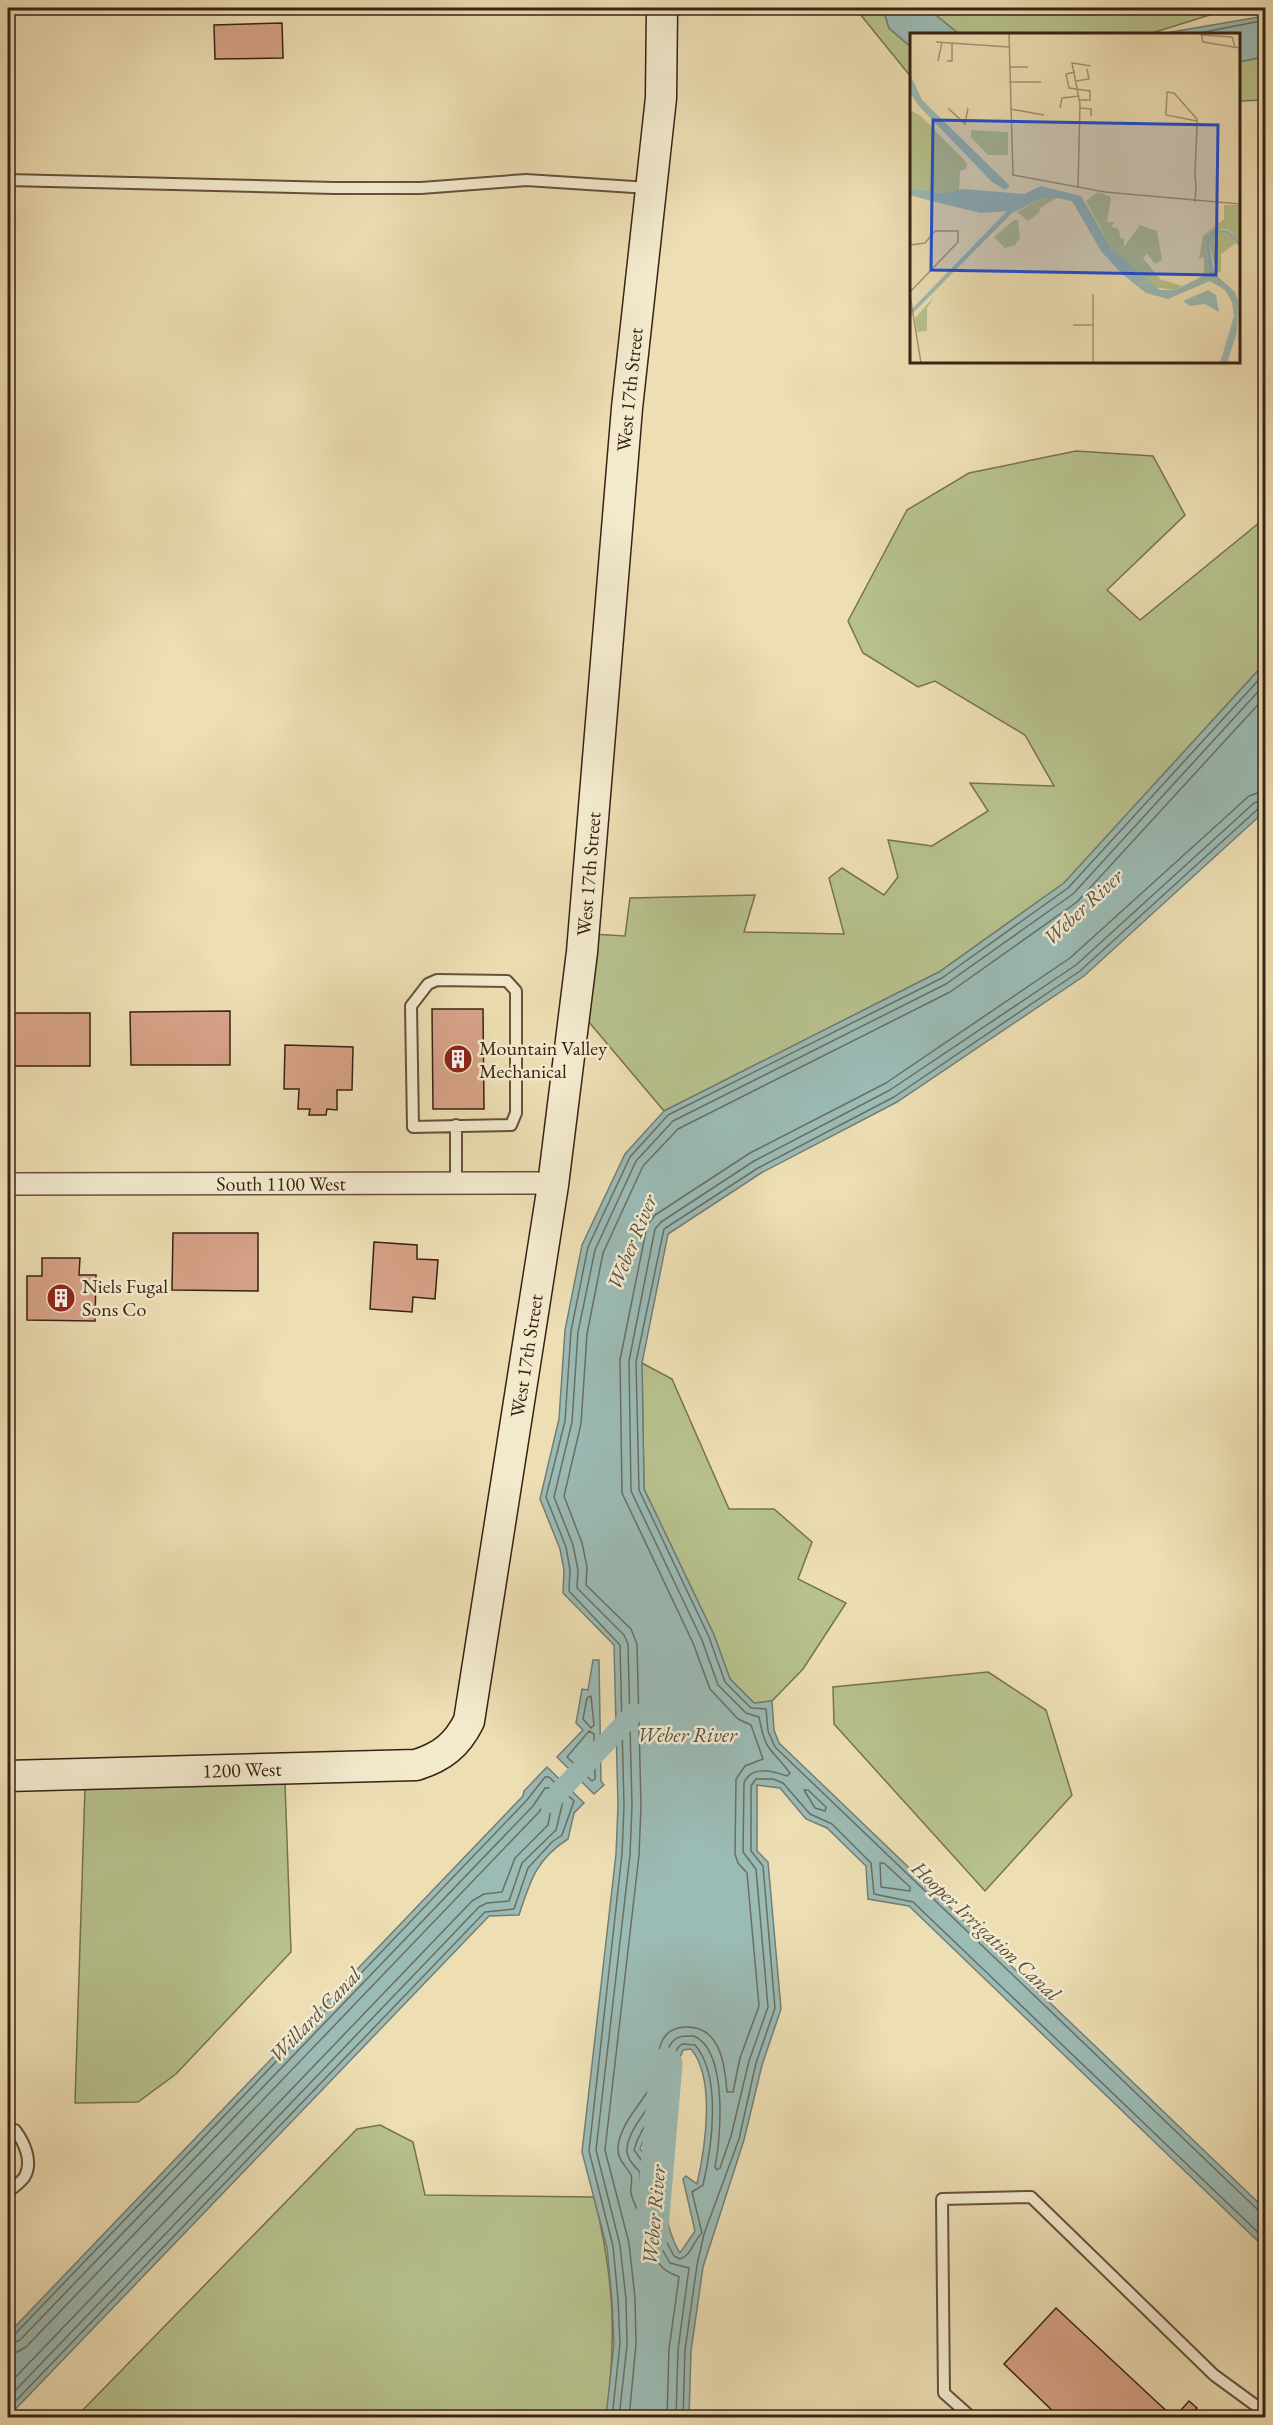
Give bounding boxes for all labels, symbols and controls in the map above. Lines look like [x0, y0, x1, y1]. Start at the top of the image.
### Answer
inset map [910, 33, 1240, 363]
street label: West 17th Street [610, 326, 649, 453]
street label: West 17th Street [570, 810, 607, 937]
water label: Weber River [1037, 862, 1129, 951]
place label: Mountain Valley Mechanical [479, 1035, 607, 1084]
building icon: Mountain Valley Mechanical [442, 1043, 474, 1075]
street label: South 1100 West [216, 1170, 347, 1197]
water label: Weber River [600, 1190, 663, 1293]
place label: Niels Fugal Sons Co [82, 1273, 168, 1322]
building icon: Niels Fugal Sons Co [45, 1282, 77, 1314]
street label: West 17th Street [504, 1291, 549, 1419]
water label: Weber River [637, 1721, 738, 1748]
street label: 1200 West [202, 1756, 283, 1784]
water label: Hooper Irrigation Canal [906, 1854, 1067, 2007]
water label: Willard Canal [262, 1961, 367, 2068]
water label: Weber River [636, 2163, 671, 2266]

